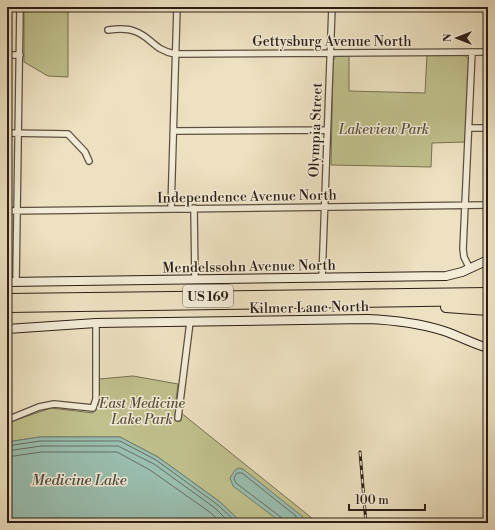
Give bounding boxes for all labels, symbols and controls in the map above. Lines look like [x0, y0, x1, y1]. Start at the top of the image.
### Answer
north arrow [437, 18, 477, 58]
street label: Gettysburg Avenue North [252, 33, 412, 51]
text: N [441, 33, 455, 42]
street label: Olympia Street [305, 82, 327, 178]
park label: Lakeview Park [338, 121, 429, 139]
street label: Independence Avenue North [157, 186, 338, 208]
street label: Mendelssohn Avenue North [162, 256, 337, 278]
road number: US 169 [183, 285, 233, 307]
street label: Kilmer Lane North [249, 298, 370, 318]
park label: East Medicine Lake Park [98, 395, 185, 429]
water label: Medicine Lake [31, 471, 127, 490]
scale bar [349, 486, 425, 512]
text: 100 m [355, 493, 389, 508]

